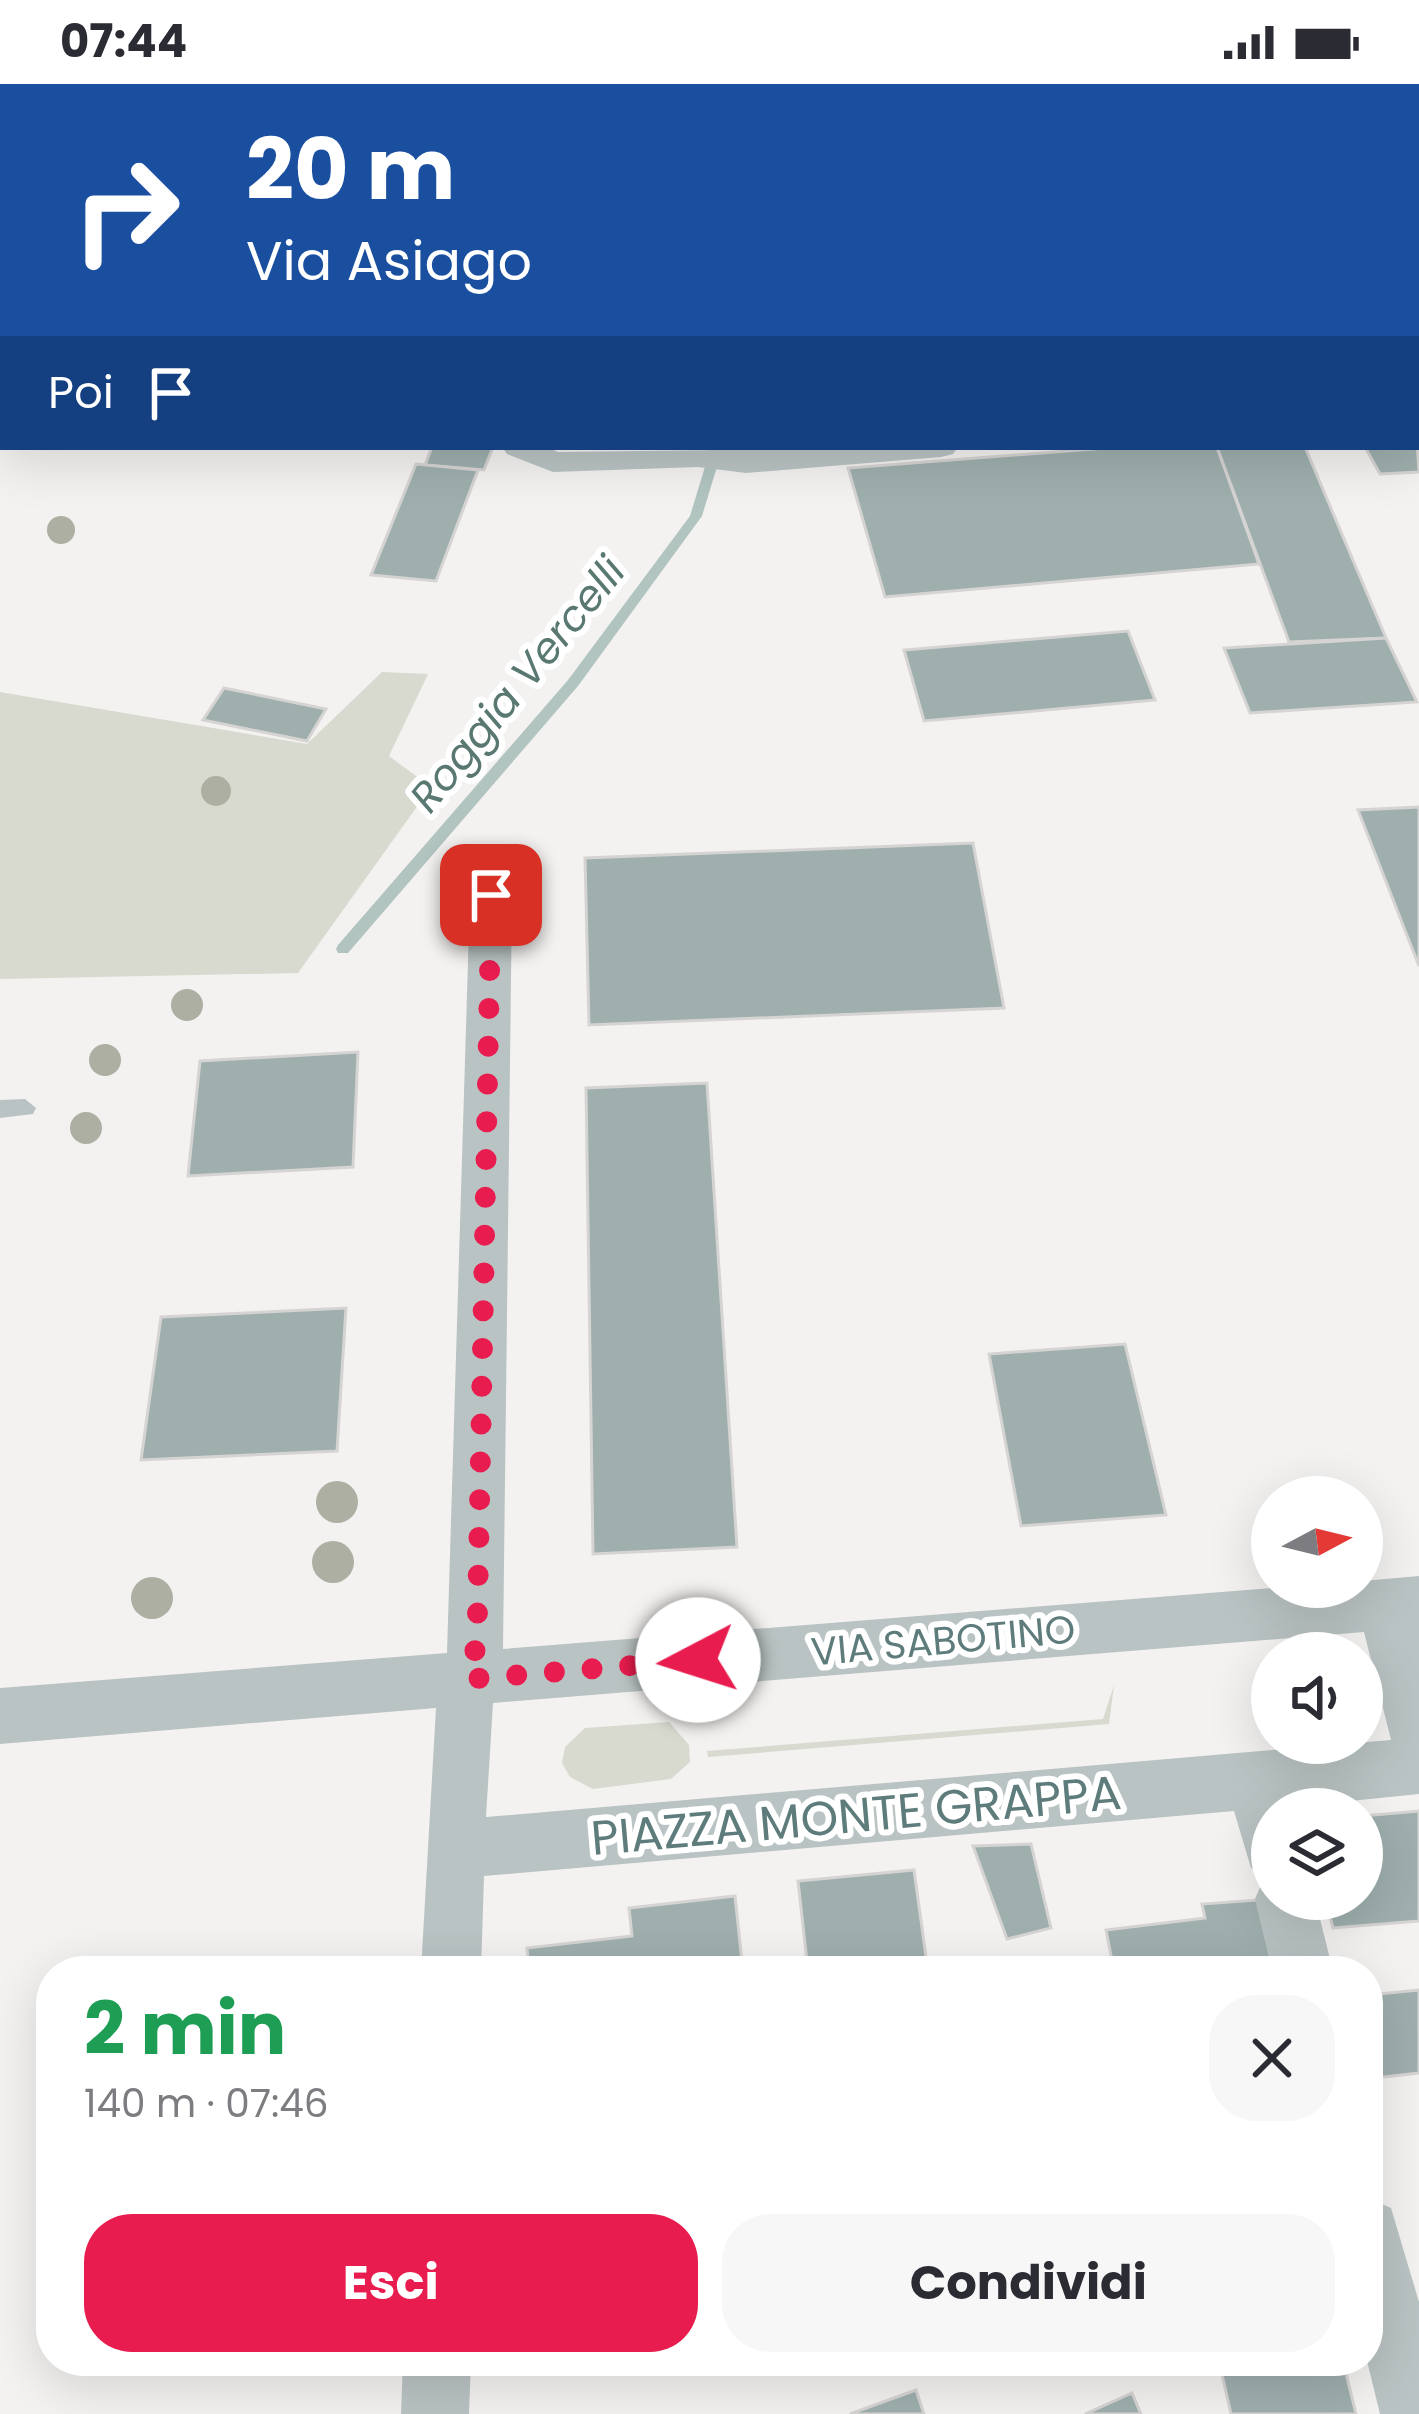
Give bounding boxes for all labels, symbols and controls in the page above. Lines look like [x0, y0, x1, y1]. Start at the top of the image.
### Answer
text: 07:44 [60, 10, 187, 73]
text: 20 m [246, 111, 456, 228]
icon: right [48, 132, 204, 288]
text: Via Asiago [246, 223, 532, 299]
icon: arrive [138, 360, 204, 426]
text: Poi [48, 361, 114, 424]
water label: Roggia Vercelli [396, 544, 639, 825]
pin [440, 844, 542, 946]
icon: arrive [458, 862, 524, 928]
north arrow [1251, 1476, 1383, 1608]
map controls [1251, 1476, 1383, 1920]
position arrow [635, 1597, 761, 1723]
street label: VIA SABOTINO [809, 1602, 1078, 1679]
button: sound [1251, 1632, 1383, 1764]
street label: PIAZZA MONTE GRAPPA [588, 1759, 1124, 1872]
button: layers [1251, 1788, 1383, 1920]
text: 2 min [84, 1978, 286, 2079]
button: close [1209, 1995, 1335, 2121]
text: 140 m · 07:46 [84, 2076, 329, 2131]
button: Esci [84, 2214, 698, 2352]
button: Condividi [722, 2214, 1335, 2352]

